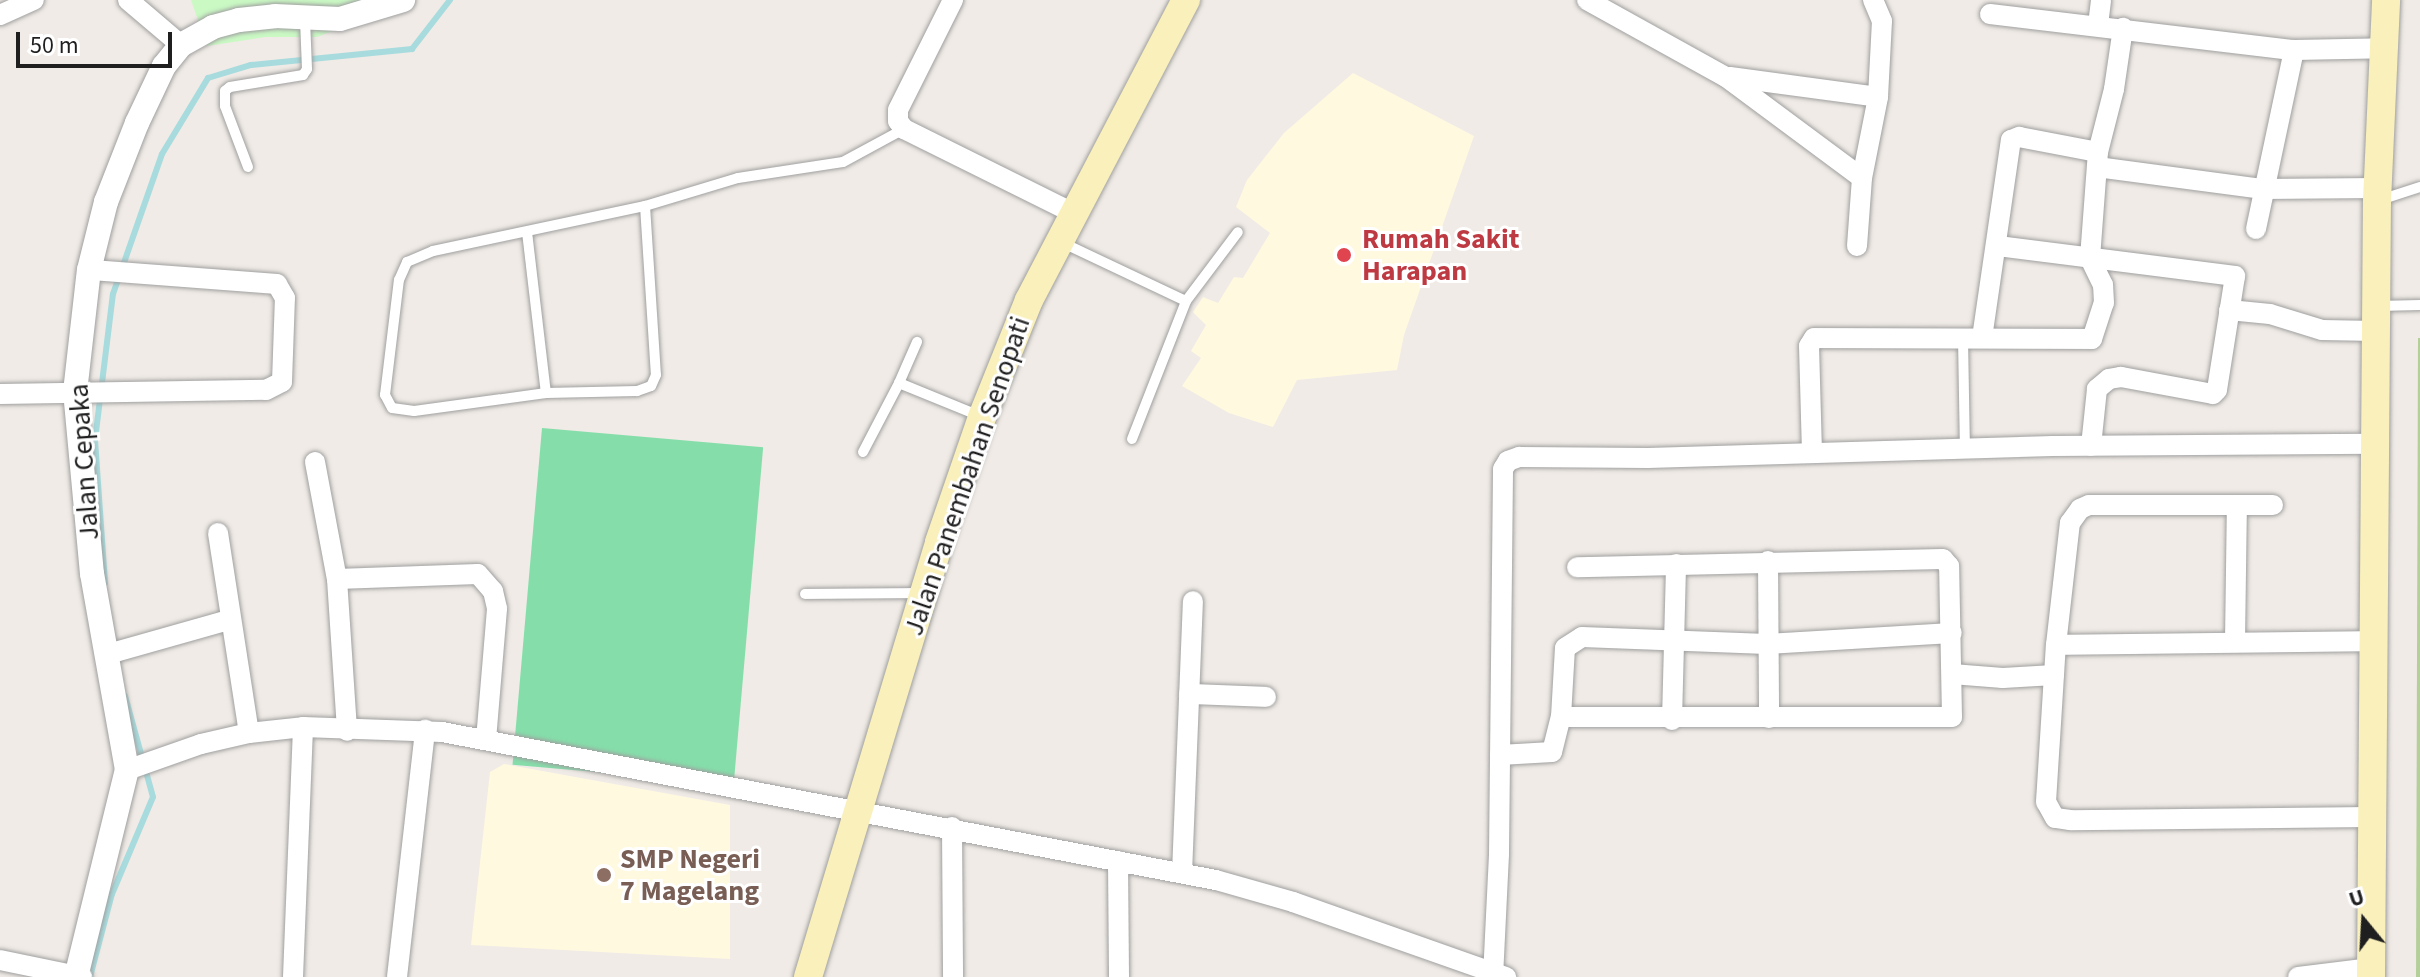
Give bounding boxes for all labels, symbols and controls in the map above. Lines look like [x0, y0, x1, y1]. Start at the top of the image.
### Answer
scale bar [20, 16, 176, 66]
text: 50 m [30, 28, 79, 63]
place label: Rumah Sakit Harapan [1362, 222, 1520, 288]
marker: Rumah Sakit Harapan [1333, 244, 1355, 266]
street label: Jalan Panembahan Senopati [897, 312, 1037, 640]
street label: Jalan Cepaka [62, 383, 106, 541]
place label: SMP Negeri 7 Magelang [620, 842, 760, 908]
marker: SMP Negeri 7 Magelang [595, 866, 613, 884]
north arrow [2324, 881, 2404, 961]
text: U [2345, 881, 2368, 916]

